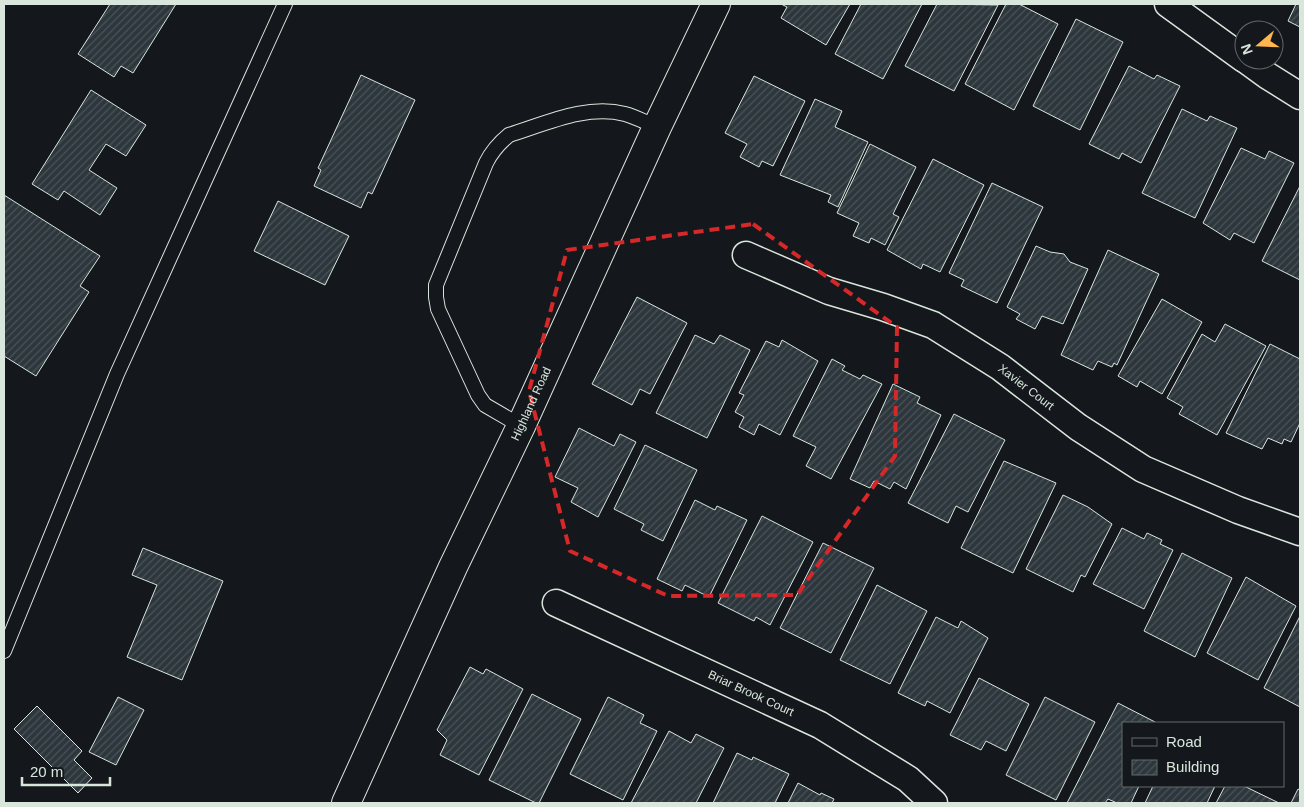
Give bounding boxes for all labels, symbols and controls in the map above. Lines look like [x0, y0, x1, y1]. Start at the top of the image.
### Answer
north arrow [1234, 20, 1284, 70]
text: N [1237, 42, 1256, 57]
street label: Xavier Court [995, 361, 1057, 413]
street label: Highland Road [508, 365, 554, 443]
street label: Briar Brook Court [706, 667, 797, 719]
legend [1122, 722, 1284, 787]
text: Road [1166, 733, 1202, 750]
scale bar [22, 754, 110, 786]
text: Building [1166, 758, 1219, 775]
text: 20 m [30, 763, 63, 780]

